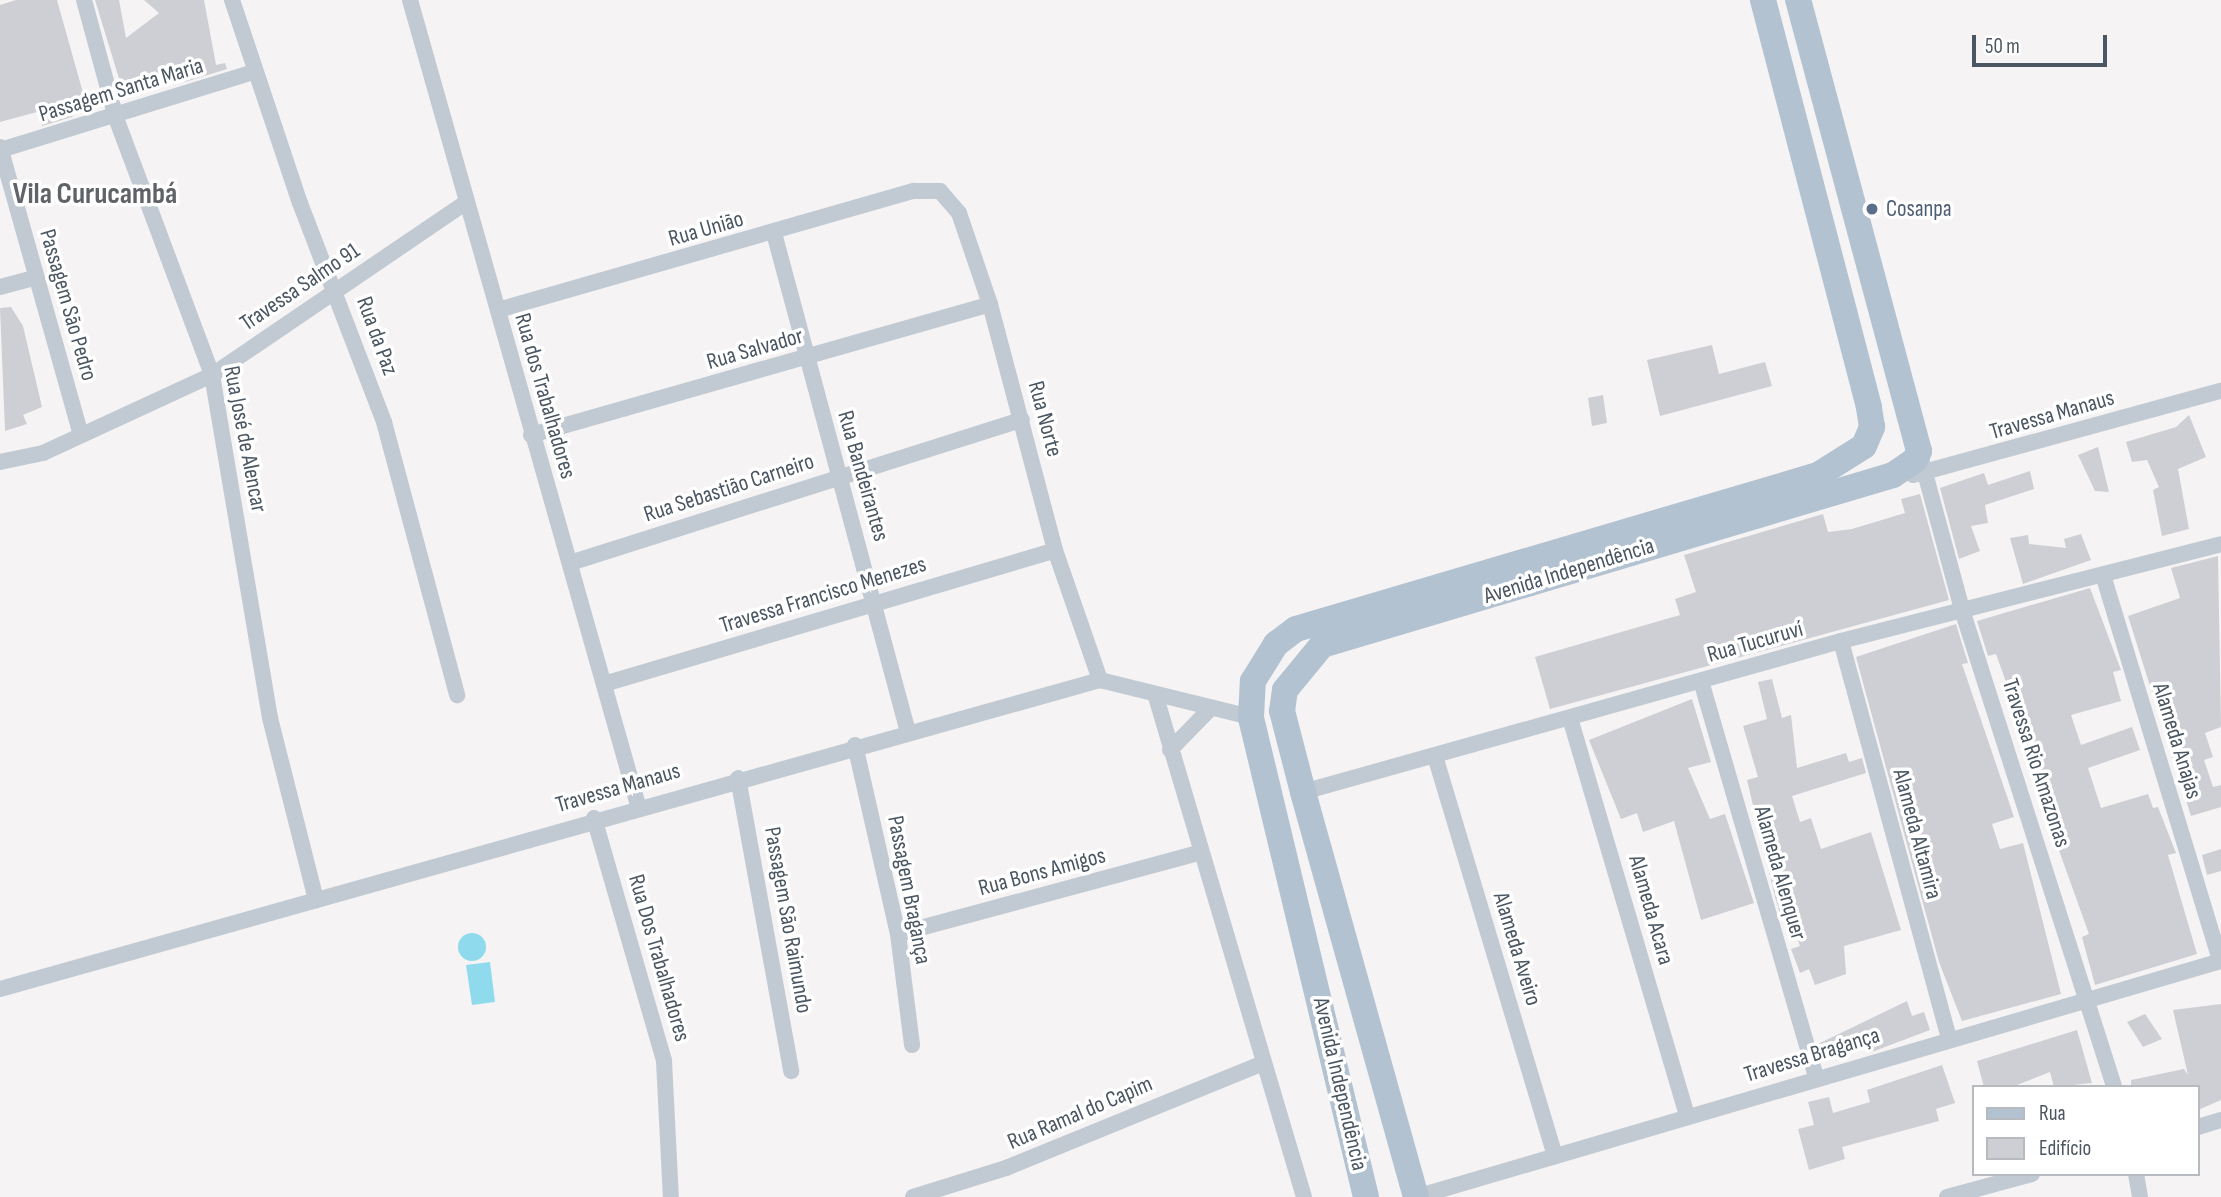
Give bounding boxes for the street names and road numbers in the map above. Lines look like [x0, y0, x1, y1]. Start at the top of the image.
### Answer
street label: Passagem Santa Maria [35, 52, 207, 128]
street label: Rua União [665, 205, 747, 253]
street label: Passagem São Pedro [33, 226, 103, 384]
street label: Travessa Salmo 91 [235, 237, 365, 337]
street label: Rua da Paz [350, 293, 404, 379]
street label: Rua dos Trabalhadores [508, 310, 582, 482]
street label: Rua Salvador [704, 322, 806, 376]
street label: Rua José de Alencar [217, 363, 273, 515]
street label: Rua Norte [1022, 378, 1068, 460]
street label: Travessa Manaus [1987, 384, 2117, 446]
street label: Rua Bandeirantes [831, 408, 895, 544]
street label: Rua Sebastião Carneiro [640, 447, 818, 529]
street label: Avenida Independência [1480, 532, 1658, 610]
street label: Travessa Francisco Menezes [716, 550, 930, 640]
street label: Rua Tucuruví [1704, 615, 1806, 669]
street label: Travessa Rio Amazonas [1996, 675, 2076, 851]
street label: Alameda Anajas [2146, 680, 2208, 802]
street label: Travessa Manaus [553, 757, 683, 819]
street label: Alameda Altamira [1886, 766, 1948, 902]
street label: Alameda Alenquer [1748, 803, 1812, 943]
street label: Passagem Bragança [881, 813, 937, 967]
street label: Passagem São Raimundo [758, 825, 818, 1015]
street label: Rua Bons Amigos [975, 842, 1109, 902]
street label: Alameda Acara [1622, 852, 1680, 968]
street label: Rua Dos Trabalhadores [622, 871, 696, 1045]
street label: Alameda Aveiro [1487, 889, 1547, 1009]
street label: Avenida Independência [1307, 995, 1373, 1173]
street label: Travessa Bragança [1741, 1021, 1883, 1089]
street label: Rua Ramal do Capim [1004, 1070, 1156, 1156]

